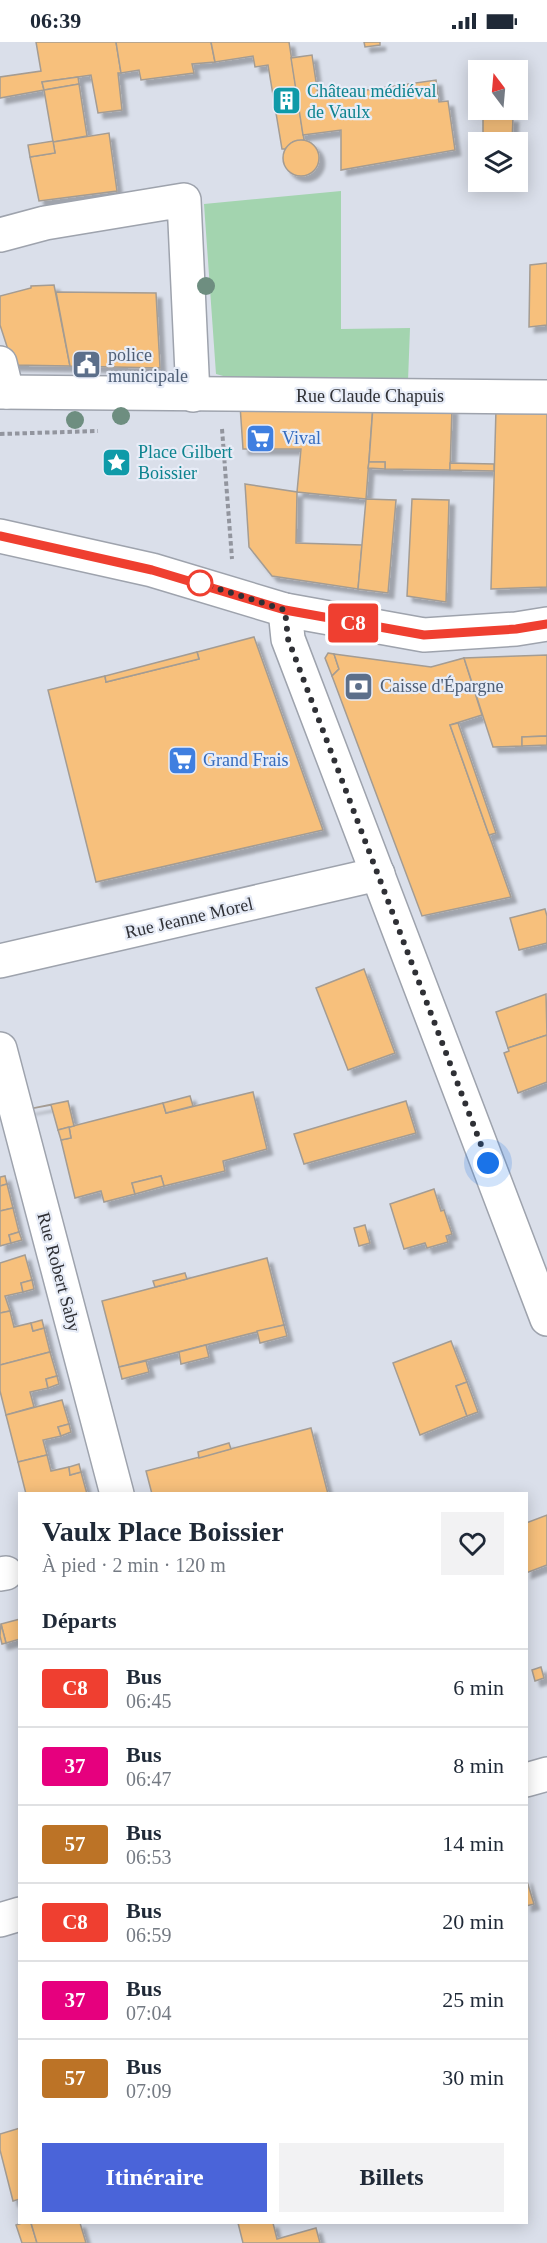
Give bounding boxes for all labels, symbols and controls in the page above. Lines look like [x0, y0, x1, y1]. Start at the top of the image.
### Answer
text: 06:39 [30, 8, 81, 33]
north arrow [468, 60, 528, 120]
map controls [468, 60, 528, 192]
place label: Château médiéval de Vaulx [307, 81, 436, 122]
building icon: Château médiéval de Vaulx [270, 85, 302, 117]
button: layers [468, 132, 528, 192]
place label: police municipale [108, 345, 188, 386]
public building icon: police municipale [71, 349, 103, 381]
street label: Rue Claude Chapuis [296, 386, 444, 406]
supermarket icon: Vival [245, 422, 277, 454]
place label: Vival [282, 428, 321, 448]
place label: Place Gilbert Boissier [138, 442, 232, 483]
place icon: Place Gilbert Boissier [101, 446, 133, 478]
unlabelled marker [187, 570, 213, 596]
line badge: C8 [326, 604, 380, 642]
text: C8 [340, 611, 366, 635]
bank icon: Caisse d'Épargne [343, 670, 375, 702]
place label: Caisse d'Épargne [380, 675, 503, 696]
supermarket icon: Grand Frais [166, 744, 198, 776]
place label: Grand Frais [203, 750, 288, 770]
street label: Rue Jeanne Morel [123, 894, 255, 942]
your location [473, 1148, 503, 1178]
street label: Rue Robert Saby [33, 1210, 85, 1334]
button: heart [441, 1512, 504, 1575]
text: Vaulx Place Boissier [42, 1516, 284, 1547]
text: À pied · 2 min · 120 m [42, 1554, 226, 1576]
text: Départs [42, 1608, 117, 1633]
text: Bus [126, 1664, 161, 1689]
text: 6 min [453, 1675, 504, 1700]
text: C8 [62, 1676, 88, 1700]
text: 06:45 [126, 1690, 172, 1712]
text: Bus [126, 1742, 161, 1767]
text: 8 min [453, 1753, 504, 1778]
text: 37 [65, 1754, 86, 1778]
text: 06:47 [126, 1768, 172, 1790]
text: Bus [126, 1820, 161, 1845]
text: 14 min [442, 1831, 504, 1856]
text: 57 [65, 1832, 86, 1856]
text: 06:53 [126, 1846, 172, 1868]
text: Bus [126, 1898, 161, 1923]
text: 20 min [442, 1909, 504, 1934]
text: C8 [62, 1910, 88, 1934]
text: 06:59 [126, 1924, 172, 1946]
text: Bus [126, 1976, 161, 2001]
text: 25 min [442, 1987, 504, 2012]
text: 37 [65, 1988, 86, 2012]
text: 07:04 [126, 2002, 172, 2024]
text: Bus [126, 2054, 161, 2079]
text: 30 min [442, 2065, 504, 2090]
text: 57 [65, 2066, 86, 2090]
text: 07:09 [126, 2080, 172, 2102]
button: Itinéraire [42, 2143, 267, 2212]
button: Billets [279, 2143, 504, 2212]

